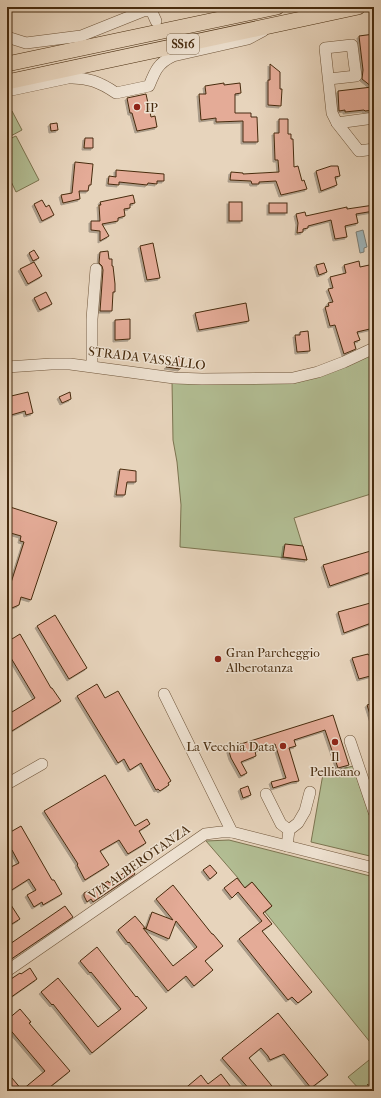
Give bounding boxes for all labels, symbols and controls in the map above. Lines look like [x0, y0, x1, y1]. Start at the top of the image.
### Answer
road number: SS16 [167, 34, 199, 54]
place label: IP [145, 100, 158, 115]
marker: IP [132, 102, 142, 112]
street label: STRADA VASSALLO [87, 343, 207, 373]
place label: Gran Parcheggio Alberotanza [225, 645, 320, 675]
marker: Gran Parcheggio Alberotanza [213, 654, 223, 664]
marker: Il Pellicano [330, 737, 340, 747]
place label: La Vecchia Data [186, 739, 276, 754]
marker: La Vecchia Data [278, 741, 288, 751]
place label: Il Pellicano [310, 749, 361, 779]
street label: VIA ALBEROTANZA [84, 821, 193, 903]

